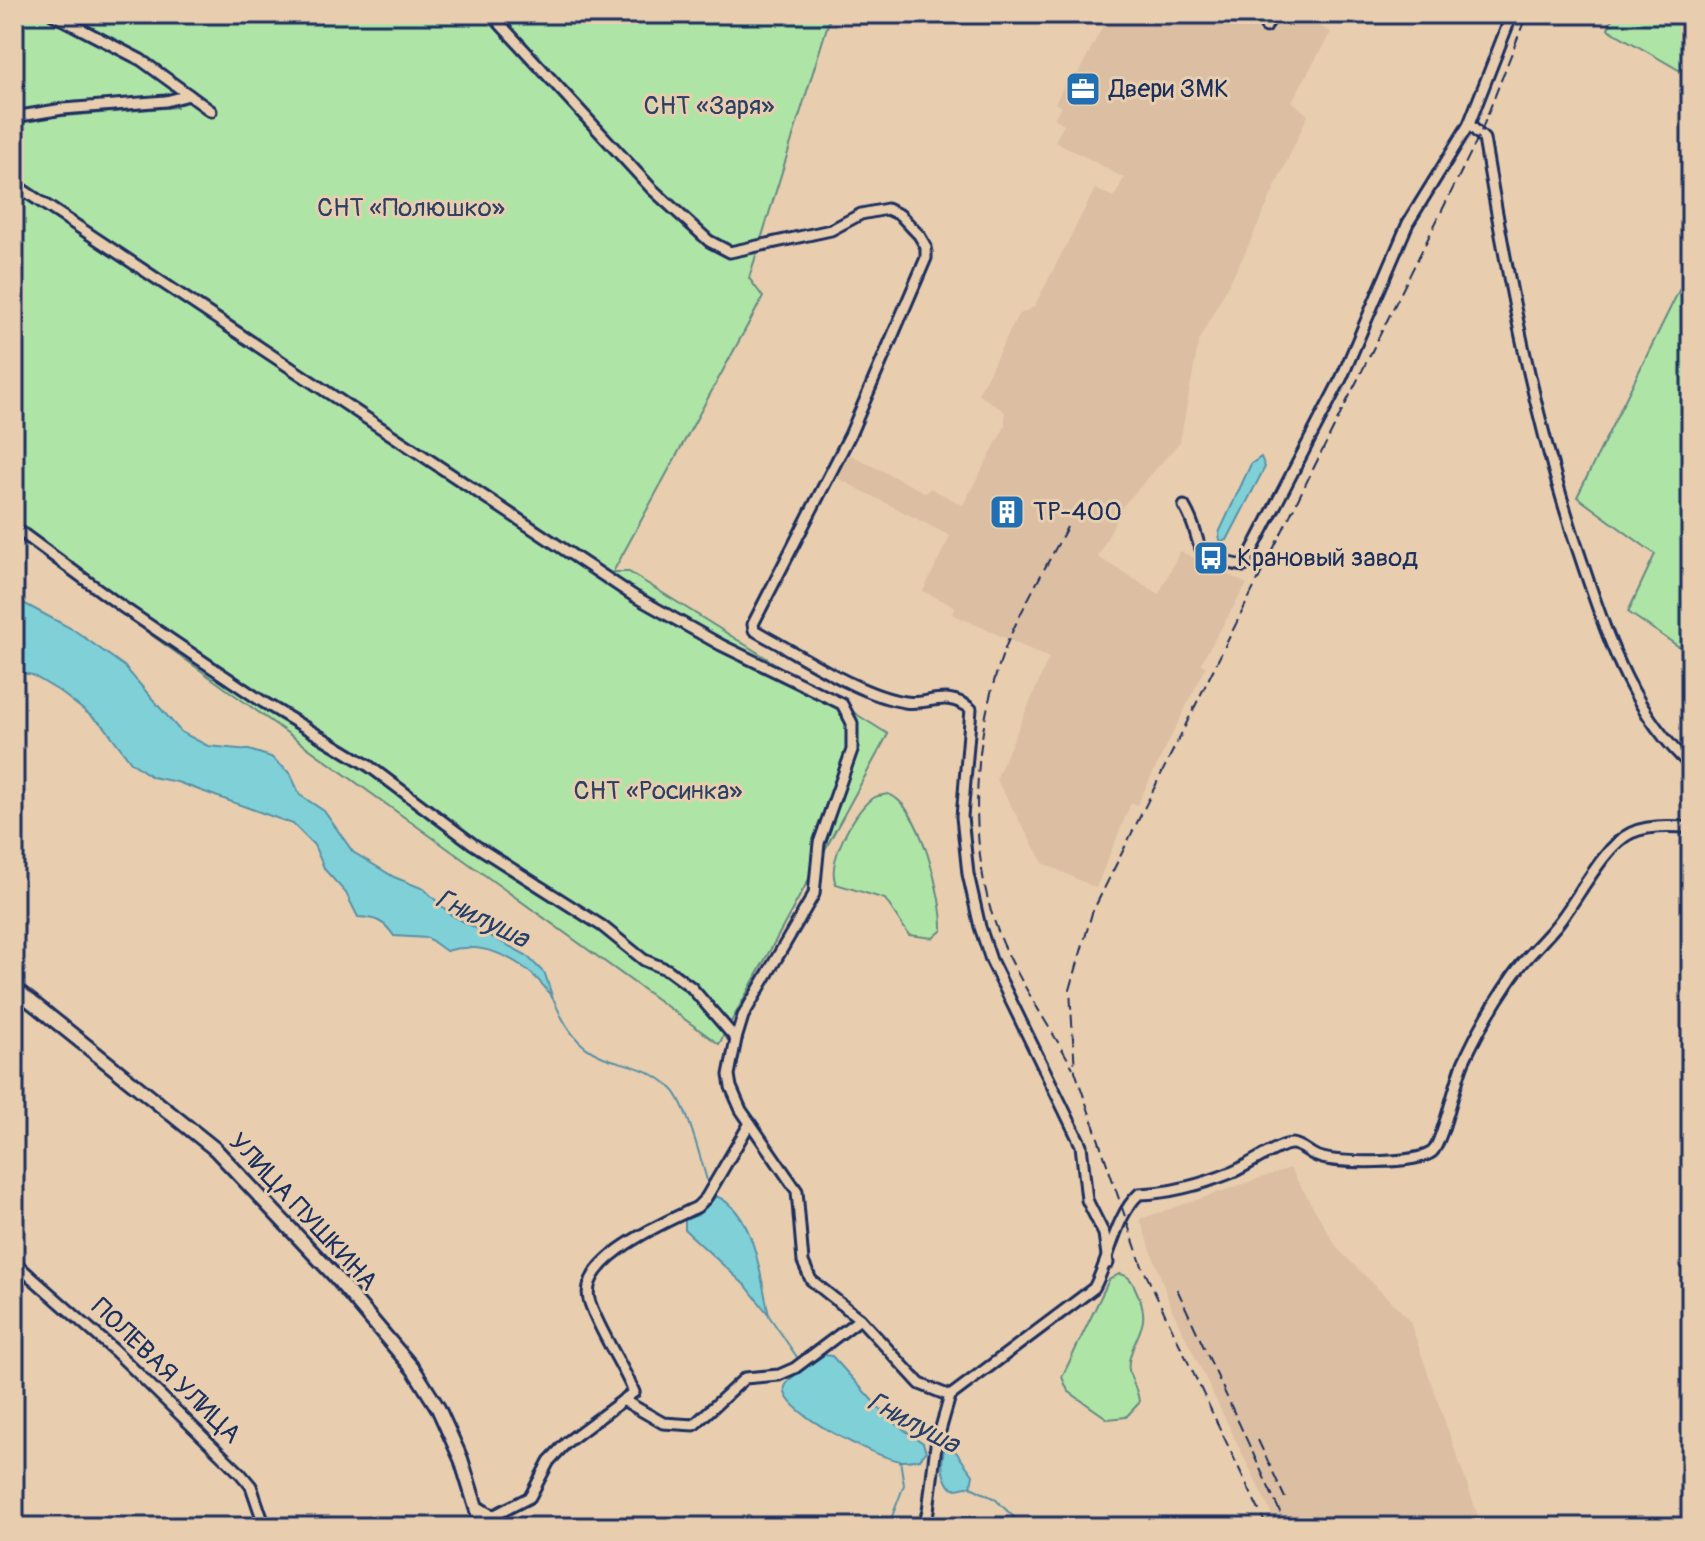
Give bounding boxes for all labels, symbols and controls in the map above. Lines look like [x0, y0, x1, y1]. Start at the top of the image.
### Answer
office icon: Двери ЗМК [1064, 70, 1102, 108]
place label: Двери ЗМК [1108, 73, 1229, 105]
park label: СНТ «Заря» [644, 90, 774, 122]
park label: СНТ «Полюшко» [317, 192, 505, 224]
building icon: ТР-400 [988, 493, 1026, 531]
place label: ТР-400 [1033, 496, 1122, 528]
bus stop icon: Крановый завод [1192, 539, 1230, 577]
place label: Крановый завод [1237, 542, 1418, 574]
park label: СНТ «Росинка» [574, 775, 742, 807]
water label: Гнилуша [430, 881, 536, 957]
street label: УЛИЦА ПУШКИНА [222, 1126, 384, 1298]
street label: ПОЛЕВАЯ УЛИЦА [85, 1292, 248, 1451]
water label: Гнилуша [861, 1384, 967, 1463]

